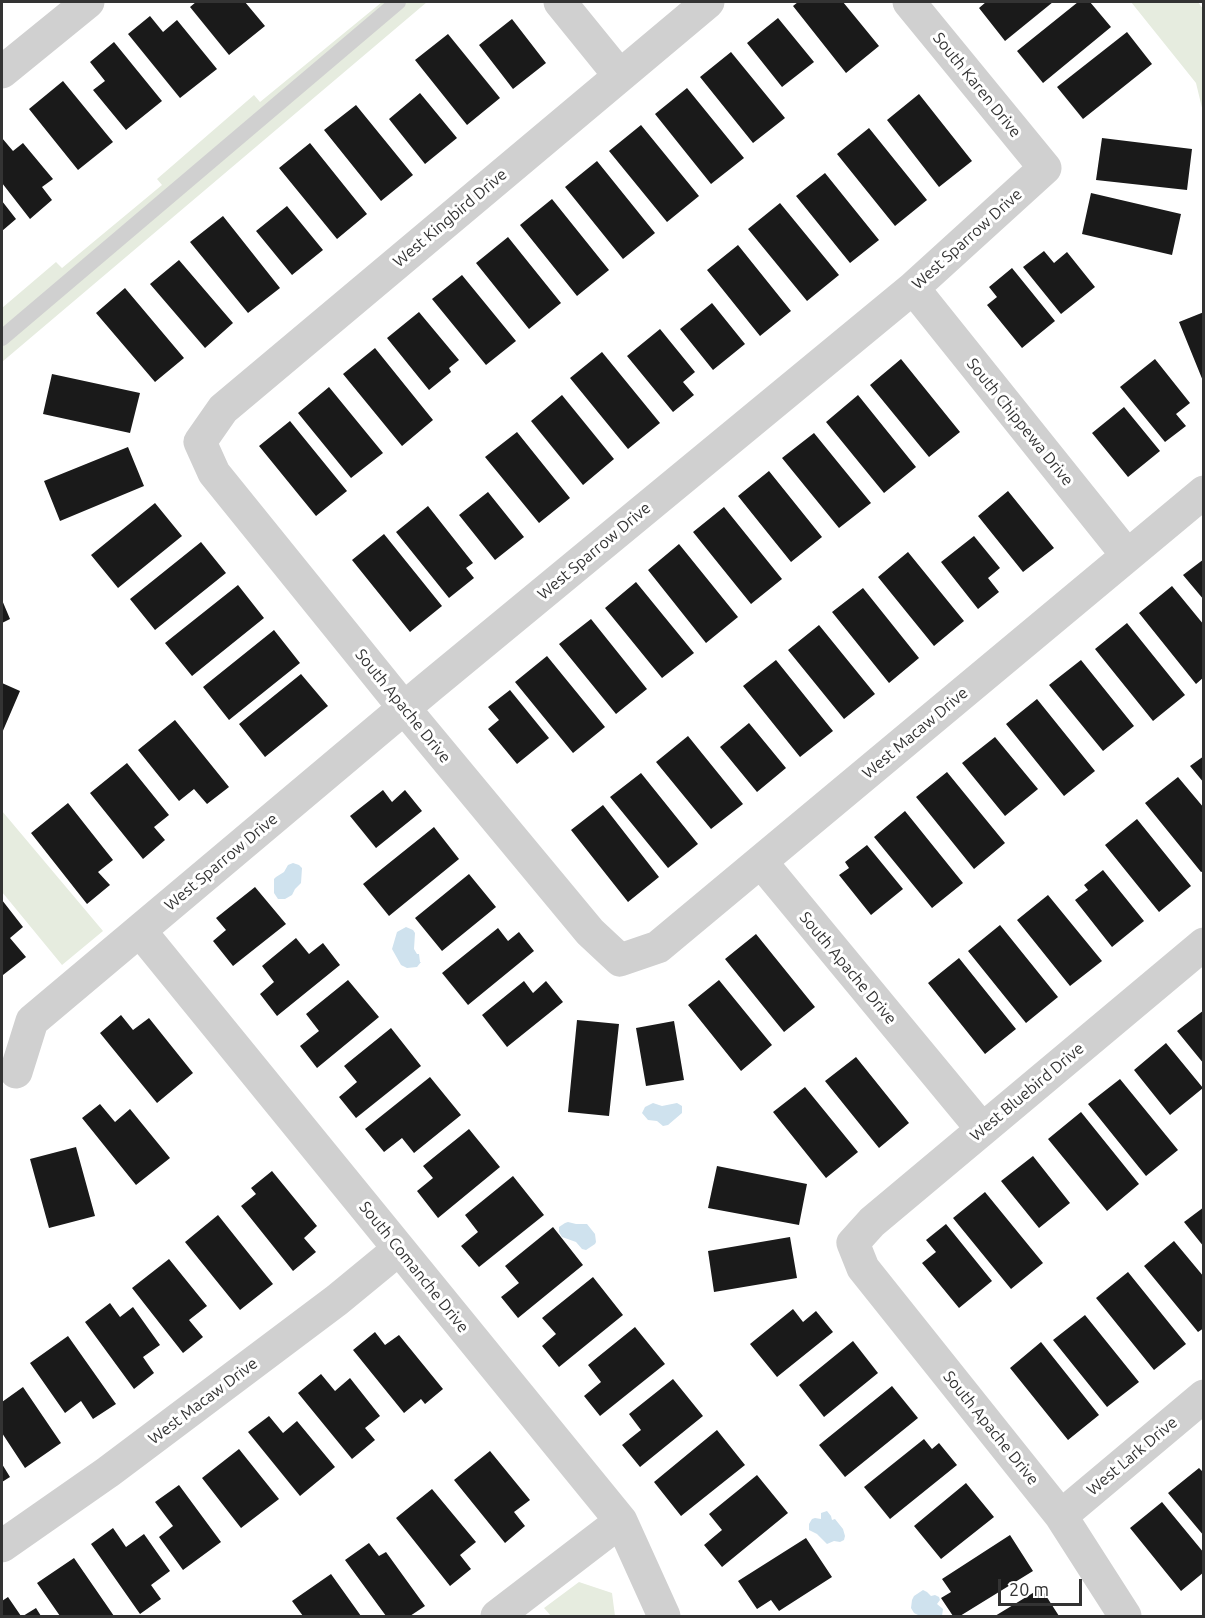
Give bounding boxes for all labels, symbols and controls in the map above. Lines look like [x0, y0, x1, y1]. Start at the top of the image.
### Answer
street label: South Karen Drive [929, 29, 1025, 141]
street label: West Kingbird Drive [389, 165, 511, 271]
street label: West Sparrow Drive [908, 184, 1026, 294]
street label: South Chippewa Drive [963, 354, 1077, 490]
street label: West Sparrow Drive [534, 498, 654, 604]
street label: South Apache Drive [351, 645, 455, 767]
street label: West Macaw Drive [858, 683, 972, 783]
street label: West Sparrow Drive [161, 809, 281, 915]
street label: South Apache Drive [795, 908, 901, 1028]
street label: West Bluebird Drive [966, 1039, 1088, 1145]
street label: South Comanche Drive [355, 1198, 473, 1336]
street label: West Macaw Drive [145, 1354, 261, 1448]
street label: South Apache Drive [939, 1367, 1043, 1489]
street label: West Lark Drive [1083, 1413, 1181, 1499]
scale bar [1001, 1567, 1085, 1605]
text: 20 m [1009, 1579, 1049, 1599]

